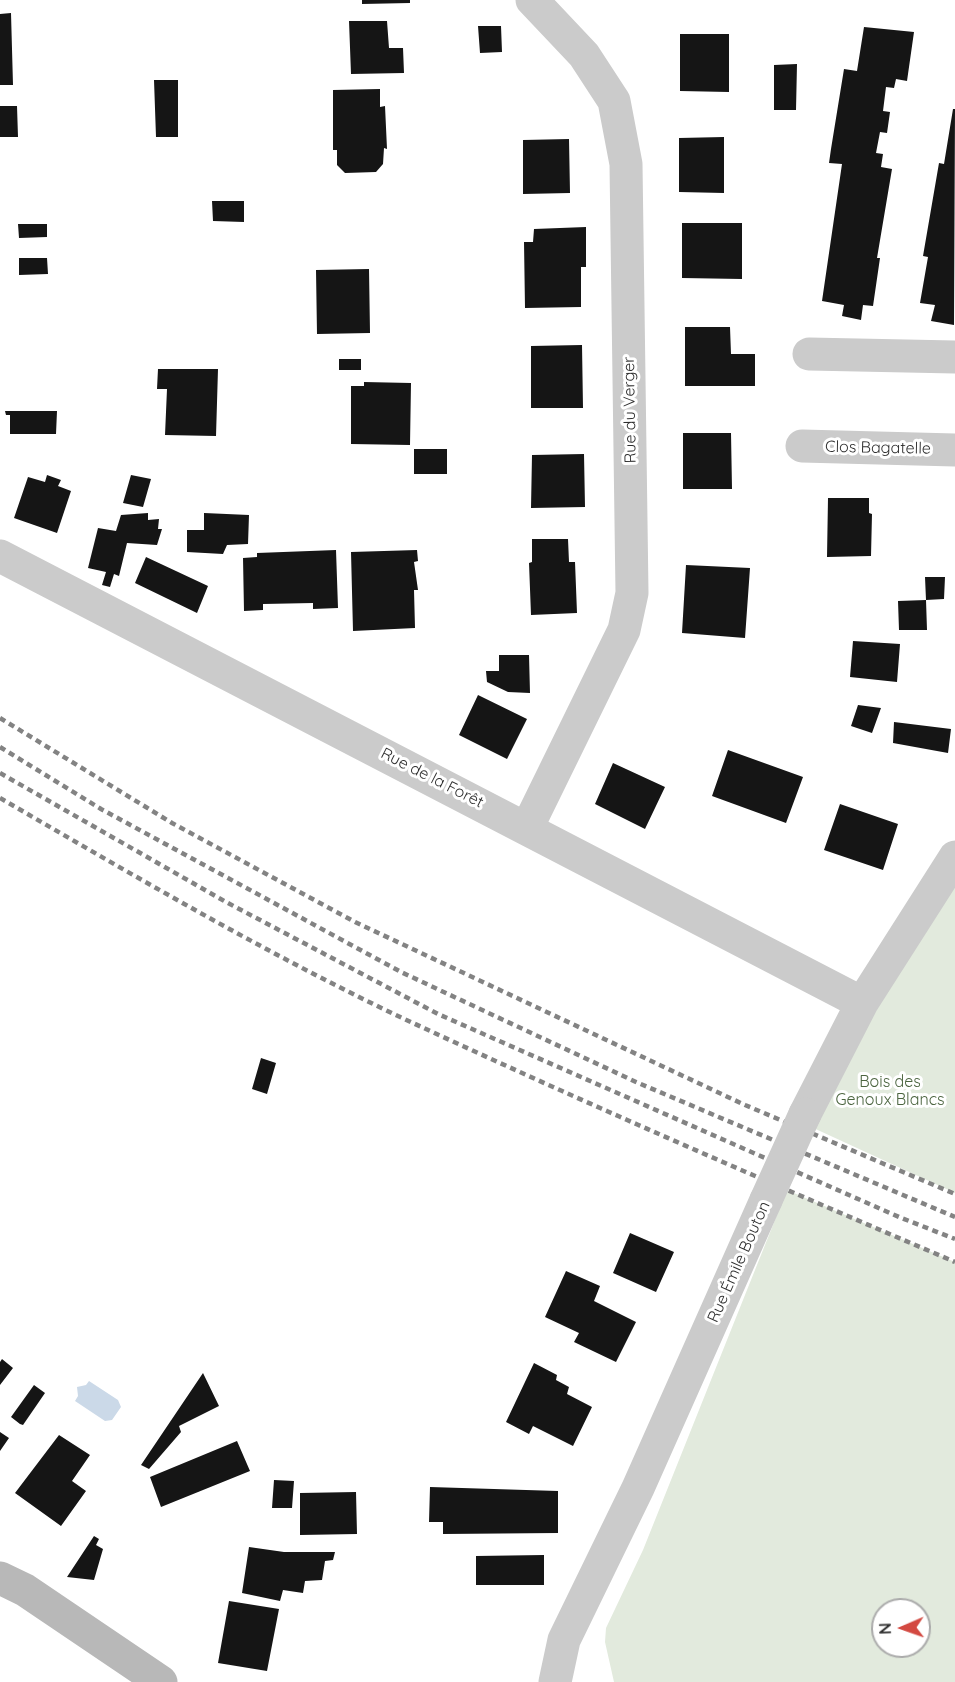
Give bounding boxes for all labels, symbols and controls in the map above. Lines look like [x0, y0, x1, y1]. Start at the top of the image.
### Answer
street label: Rue du Verger [619, 357, 641, 463]
street label: Clos Bagatelle [825, 437, 931, 459]
street label: Rue de la Forêt [377, 744, 487, 812]
park label: Bois des Genoux Blancs [835, 1072, 945, 1110]
street label: Rue Émile Bouton [704, 1198, 774, 1326]
north arrow [871, 1598, 931, 1658]
text: N [875, 1622, 895, 1635]

